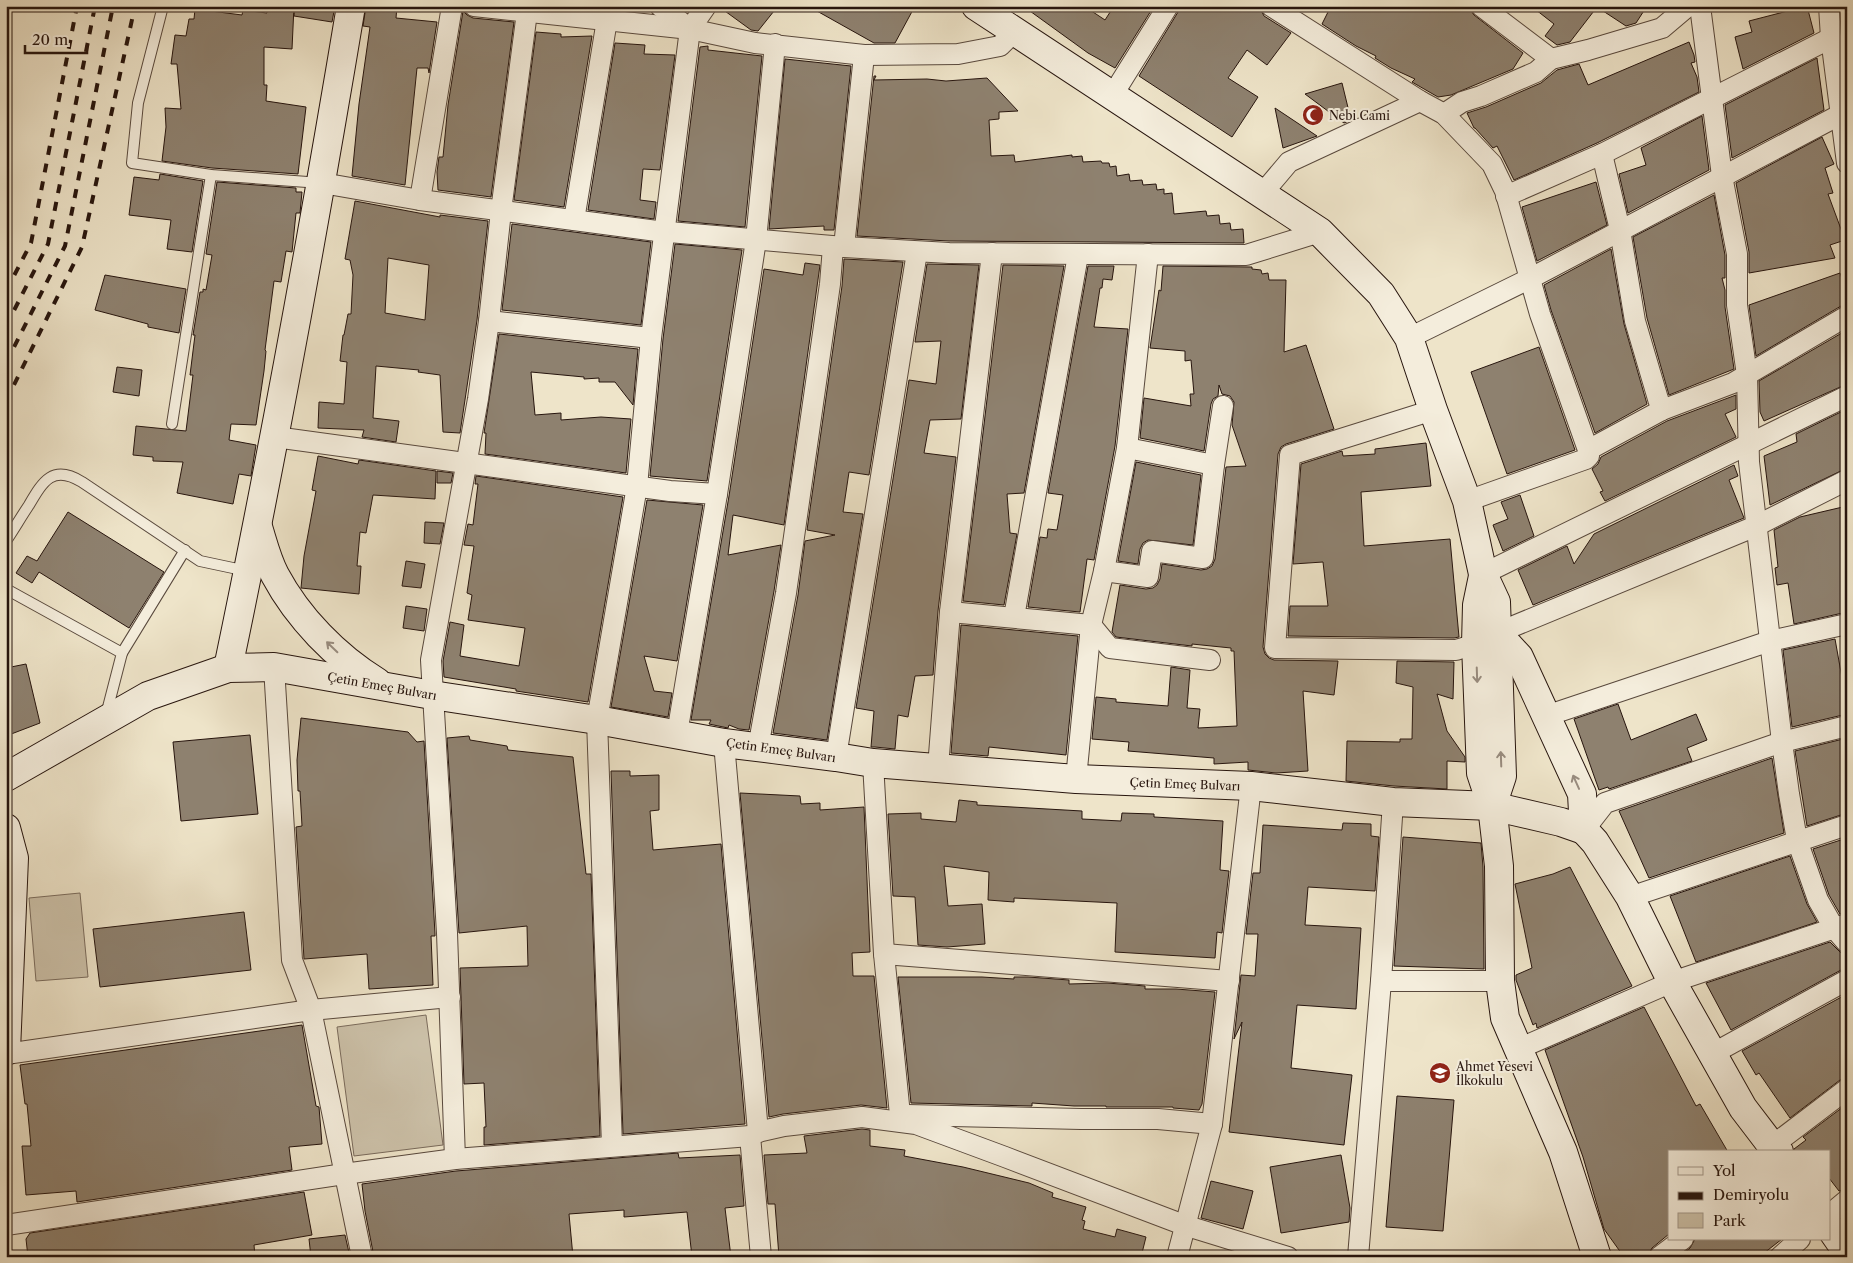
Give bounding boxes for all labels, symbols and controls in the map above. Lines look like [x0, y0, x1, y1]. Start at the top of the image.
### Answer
scale bar [25, 22, 88, 54]
text: 20 m [32, 30, 68, 49]
mosque icon: Nebi Cami [1301, 103, 1325, 127]
place label: Nebi Cami [1329, 108, 1390, 123]
one-way arrow [327, 642, 339, 654]
one-way arrow [1472, 666, 1482, 683]
street label: Çetin Emeç Bulvarı [326, 669, 438, 703]
street label: Çetin Emeç Bulvarı [725, 735, 837, 765]
one-way arrow [1496, 751, 1506, 767]
street label: Çetin Emeç Bulvarı [1129, 775, 1241, 793]
one-way arrow [1571, 775, 1581, 790]
place label: Ahmet Yesevi İlkokulu [1455, 1059, 1533, 1088]
school or university icon: Ahmet Yesevi İlkokulu [1428, 1061, 1452, 1085]
legend [1668, 1150, 1830, 1240]
text: Yol [1712, 1161, 1736, 1180]
text: Demiryolu [1713, 1185, 1789, 1204]
text: Park [1713, 1211, 1747, 1230]

